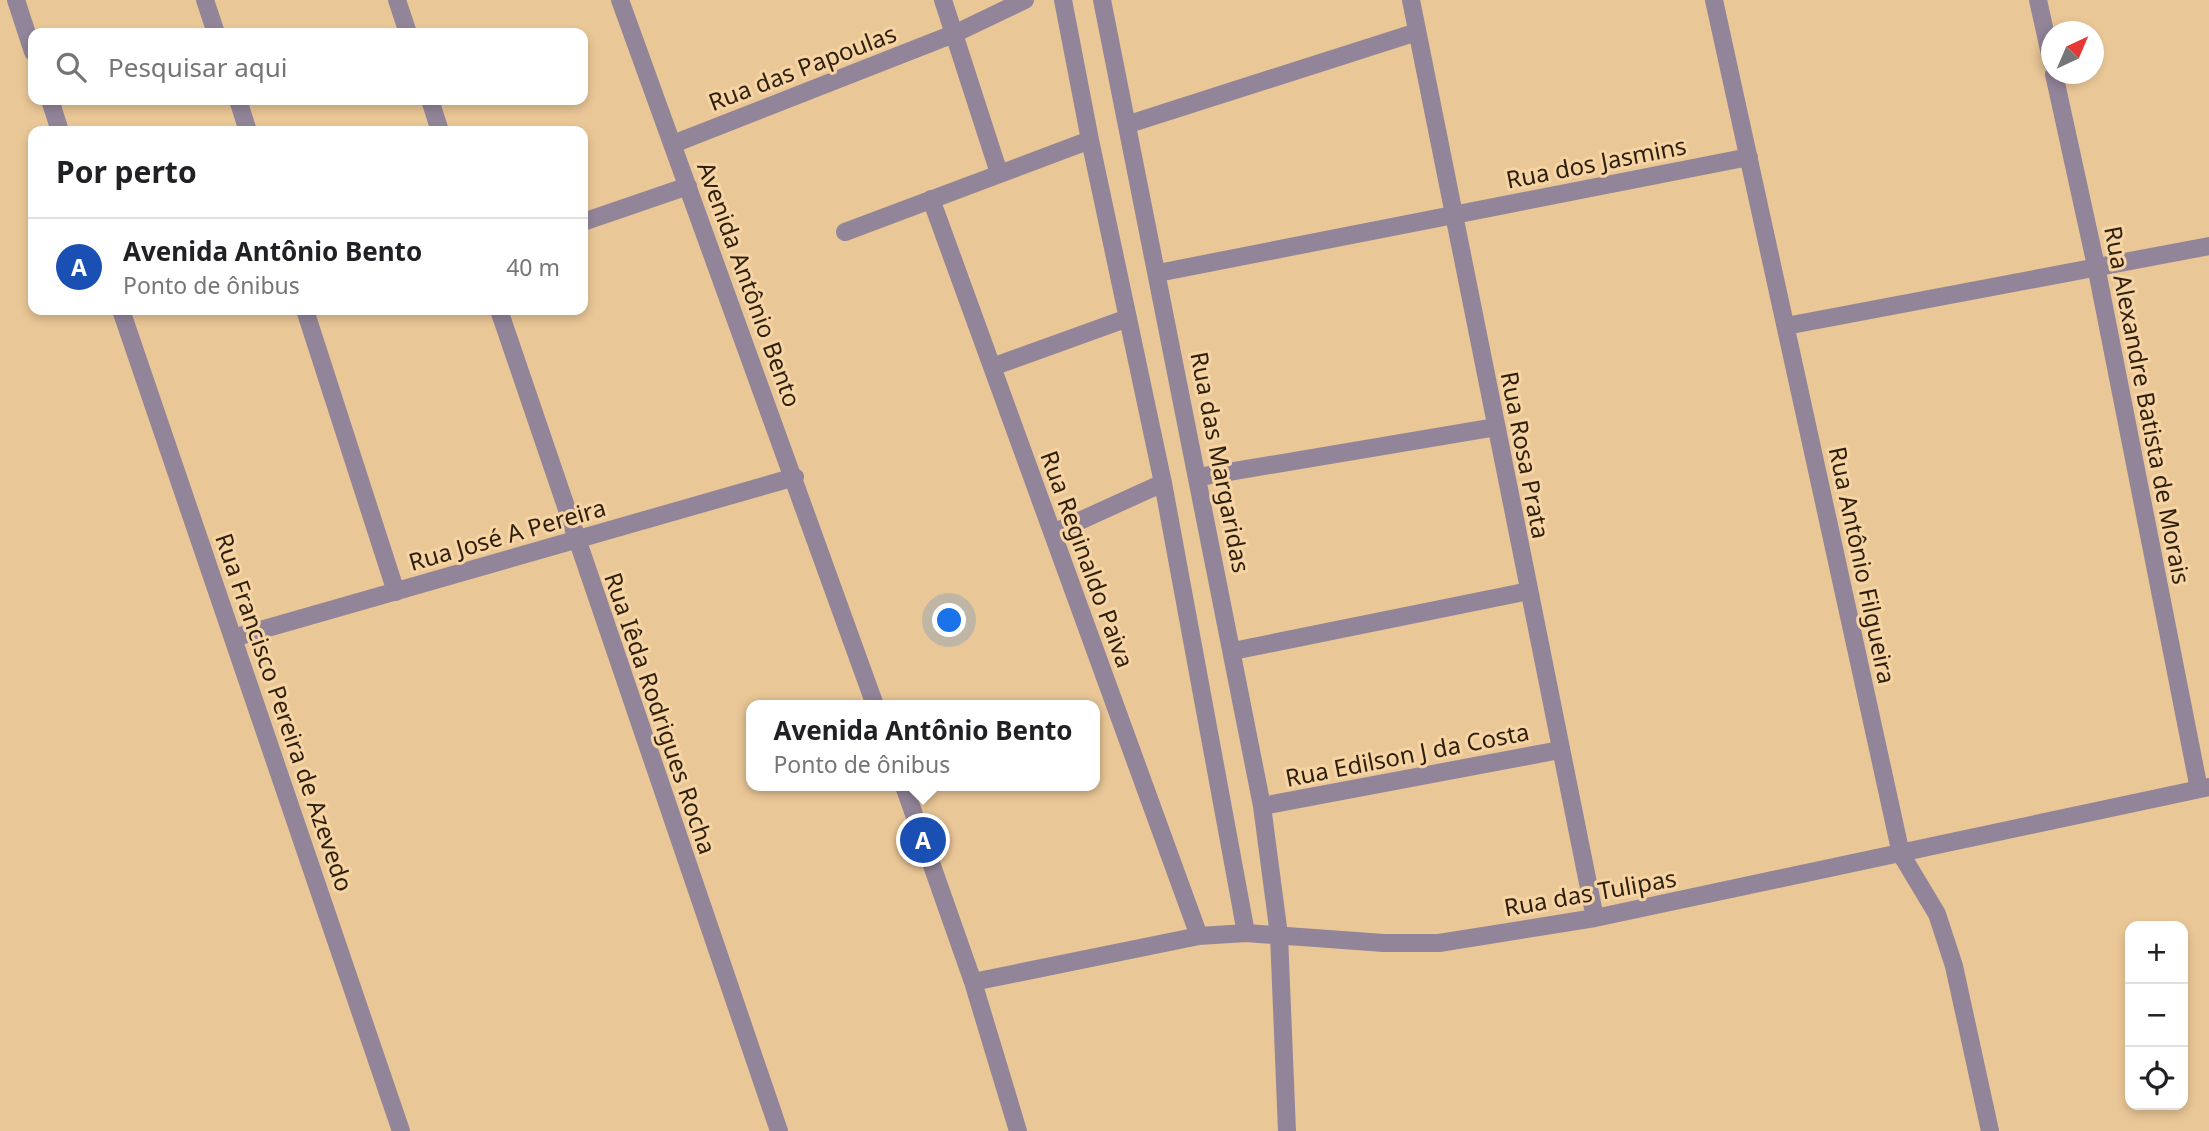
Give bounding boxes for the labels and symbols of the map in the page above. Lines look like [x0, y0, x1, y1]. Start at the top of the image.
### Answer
street label: Rua das Papoulas [703, 16, 901, 118]
north arrow [2041, 21, 2104, 84]
street label: Rua dos Jasmins [1503, 128, 1689, 196]
street label: Avenida Antônio Bento [690, 157, 810, 411]
street label: Rua Alexandre Batista de Morais [2097, 223, 2199, 587]
street label: Rua das Margaridas [1183, 349, 1259, 575]
street label: Rua Rosa Prata [1494, 369, 1558, 541]
street label: Rua Antônio Filgueira [1822, 443, 1904, 687]
street label: Rua Reginaldo Paiva [1033, 446, 1143, 672]
street label: Rua José A Pereira [405, 490, 609, 578]
street label: Rua Francisco Pereira de Azevedo [208, 529, 362, 895]
street label: Rua Iêda Rodrigues Rocha [597, 568, 725, 858]
your location [932, 603, 966, 637]
street label: Rua Edilson J da Costa [1282, 714, 1532, 794]
pin: A [900, 814, 946, 866]
street label: Rua das Tulipas [1501, 861, 1679, 923]

